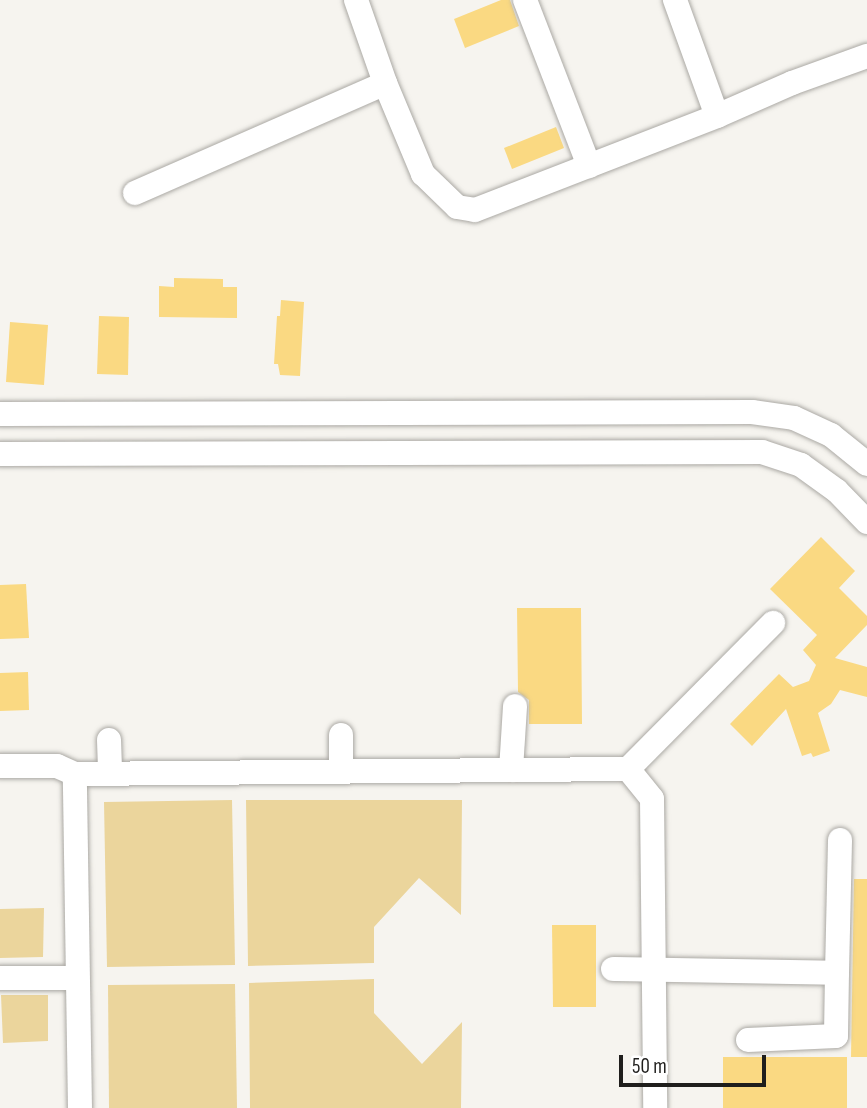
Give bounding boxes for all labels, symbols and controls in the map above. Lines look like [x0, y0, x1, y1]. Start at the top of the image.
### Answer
scale bar [622, 1042, 769, 1086]
text: 50 m [632, 1054, 667, 1079]

